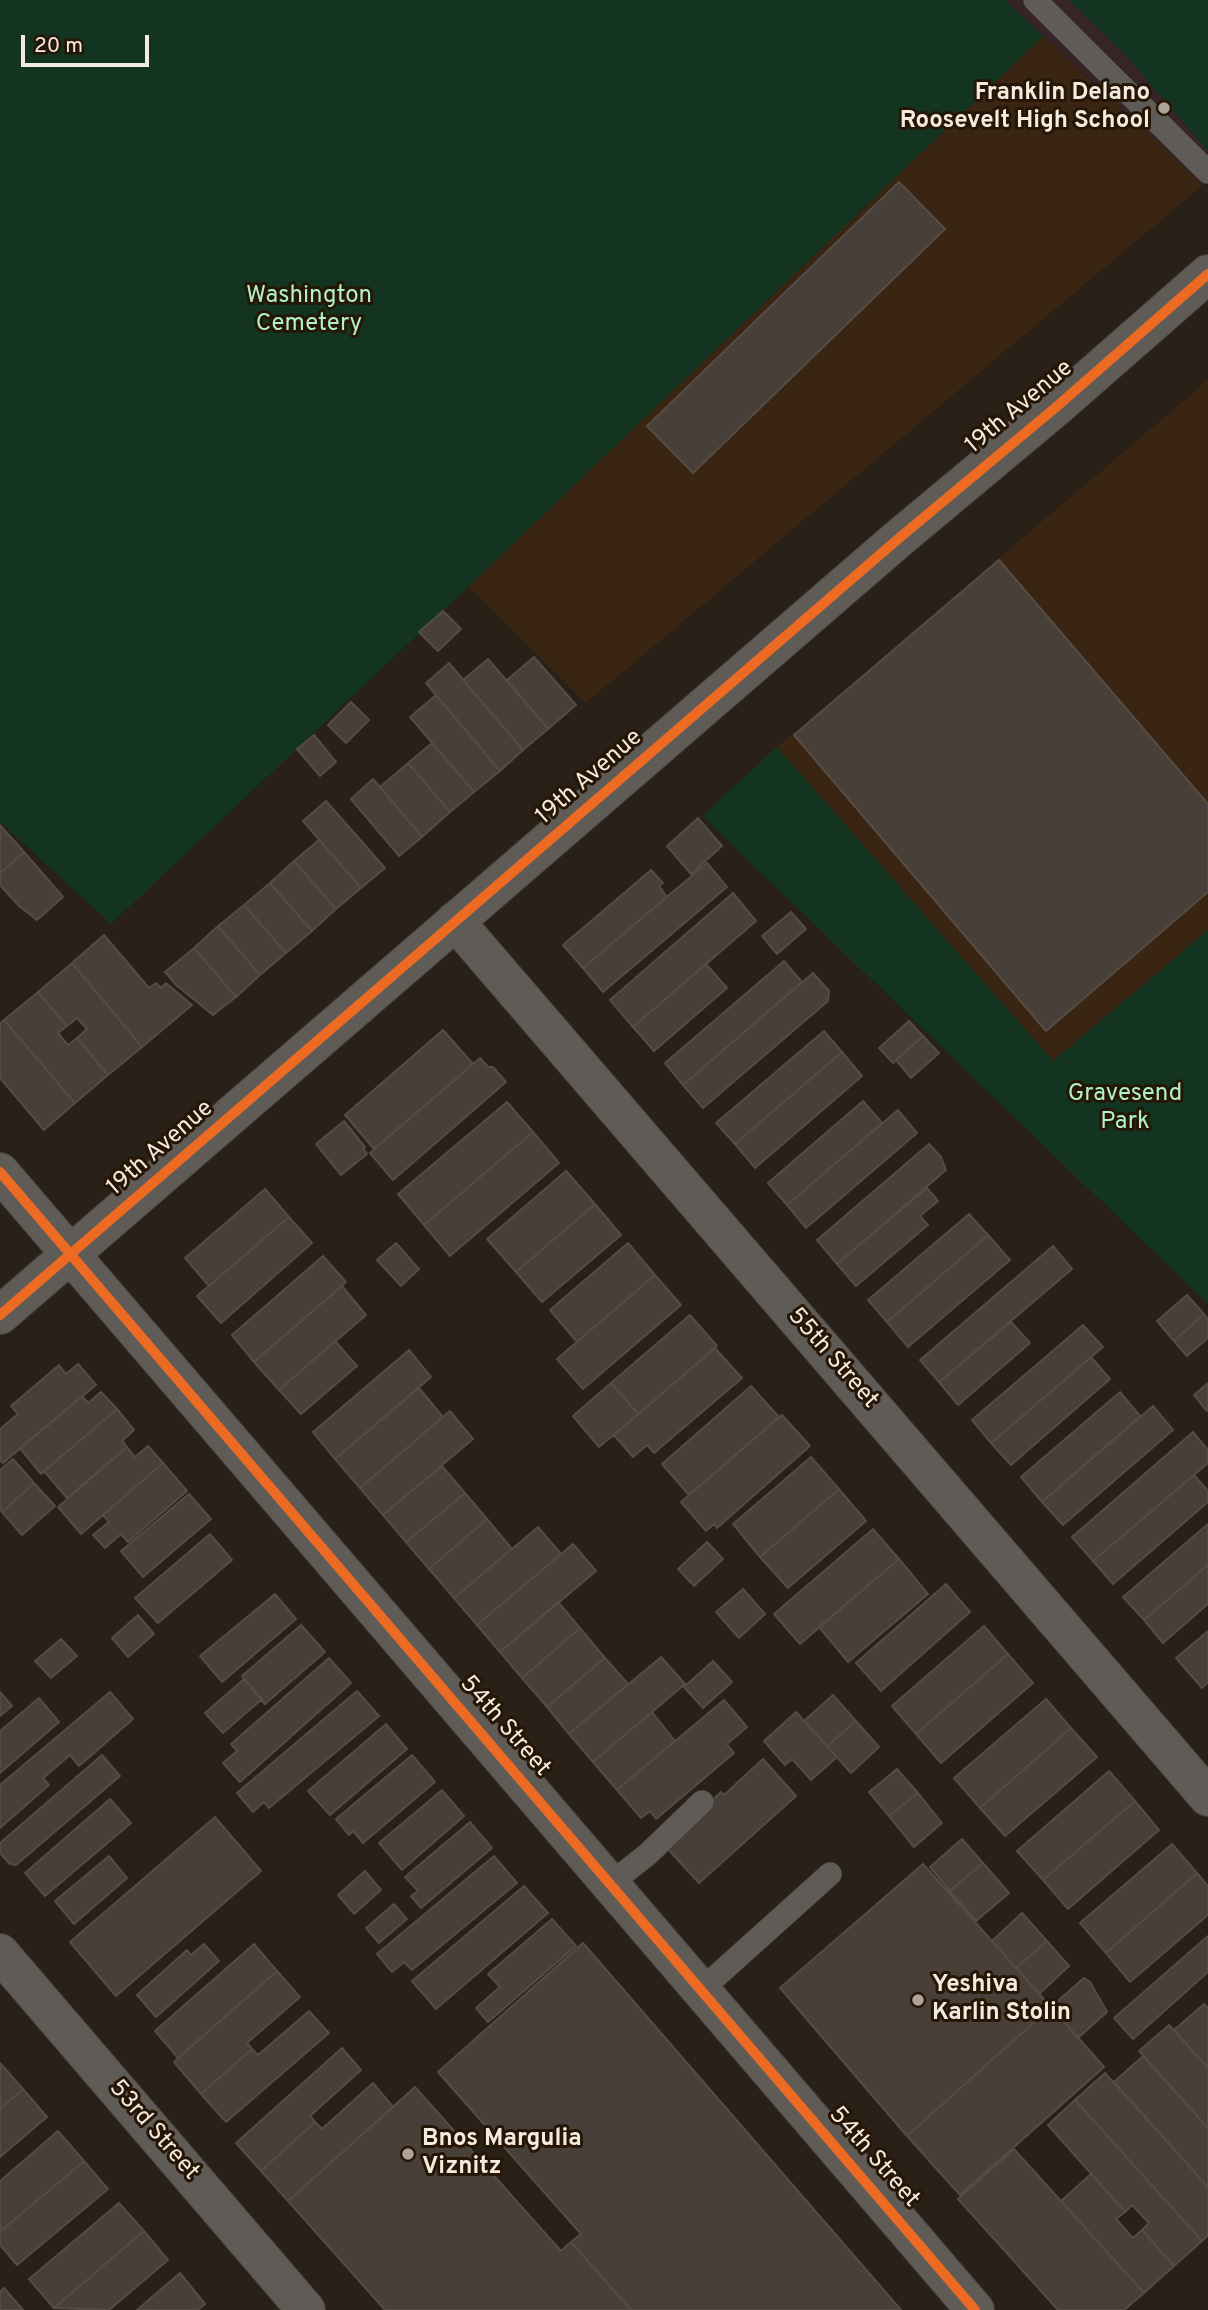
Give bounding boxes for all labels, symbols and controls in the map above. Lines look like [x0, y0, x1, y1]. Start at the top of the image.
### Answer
scale bar [24, 21, 152, 65]
text: 20 m [34, 33, 83, 60]
place label: Franklin Delano Roosevelt High School [900, 80, 1150, 136]
marker: Franklin Delano Roosevelt High School [1156, 100, 1172, 116]
park label: Washington Cemetery [246, 283, 372, 339]
street label: 19th Avenue [960, 355, 1080, 461]
street label: 19th Avenue [531, 724, 649, 832]
park label: Gravesend Park [1068, 1081, 1182, 1137]
street label: 19th Avenue [102, 1095, 220, 1203]
street label: 55th Street [781, 1303, 883, 1415]
street label: 54th Street [452, 1671, 556, 1783]
place label: Yeshiva Karlin Stolin [932, 1972, 1071, 2028]
marker: Yeshiva Karlin Stolin [910, 1992, 926, 2008]
street label: 53rd Street [102, 2075, 204, 2187]
street label: 54th Street [821, 2102, 925, 2214]
place label: Bnos Margulia Viznitz [422, 2126, 582, 2182]
marker: Bnos Margulia Viznitz [400, 2146, 416, 2162]

